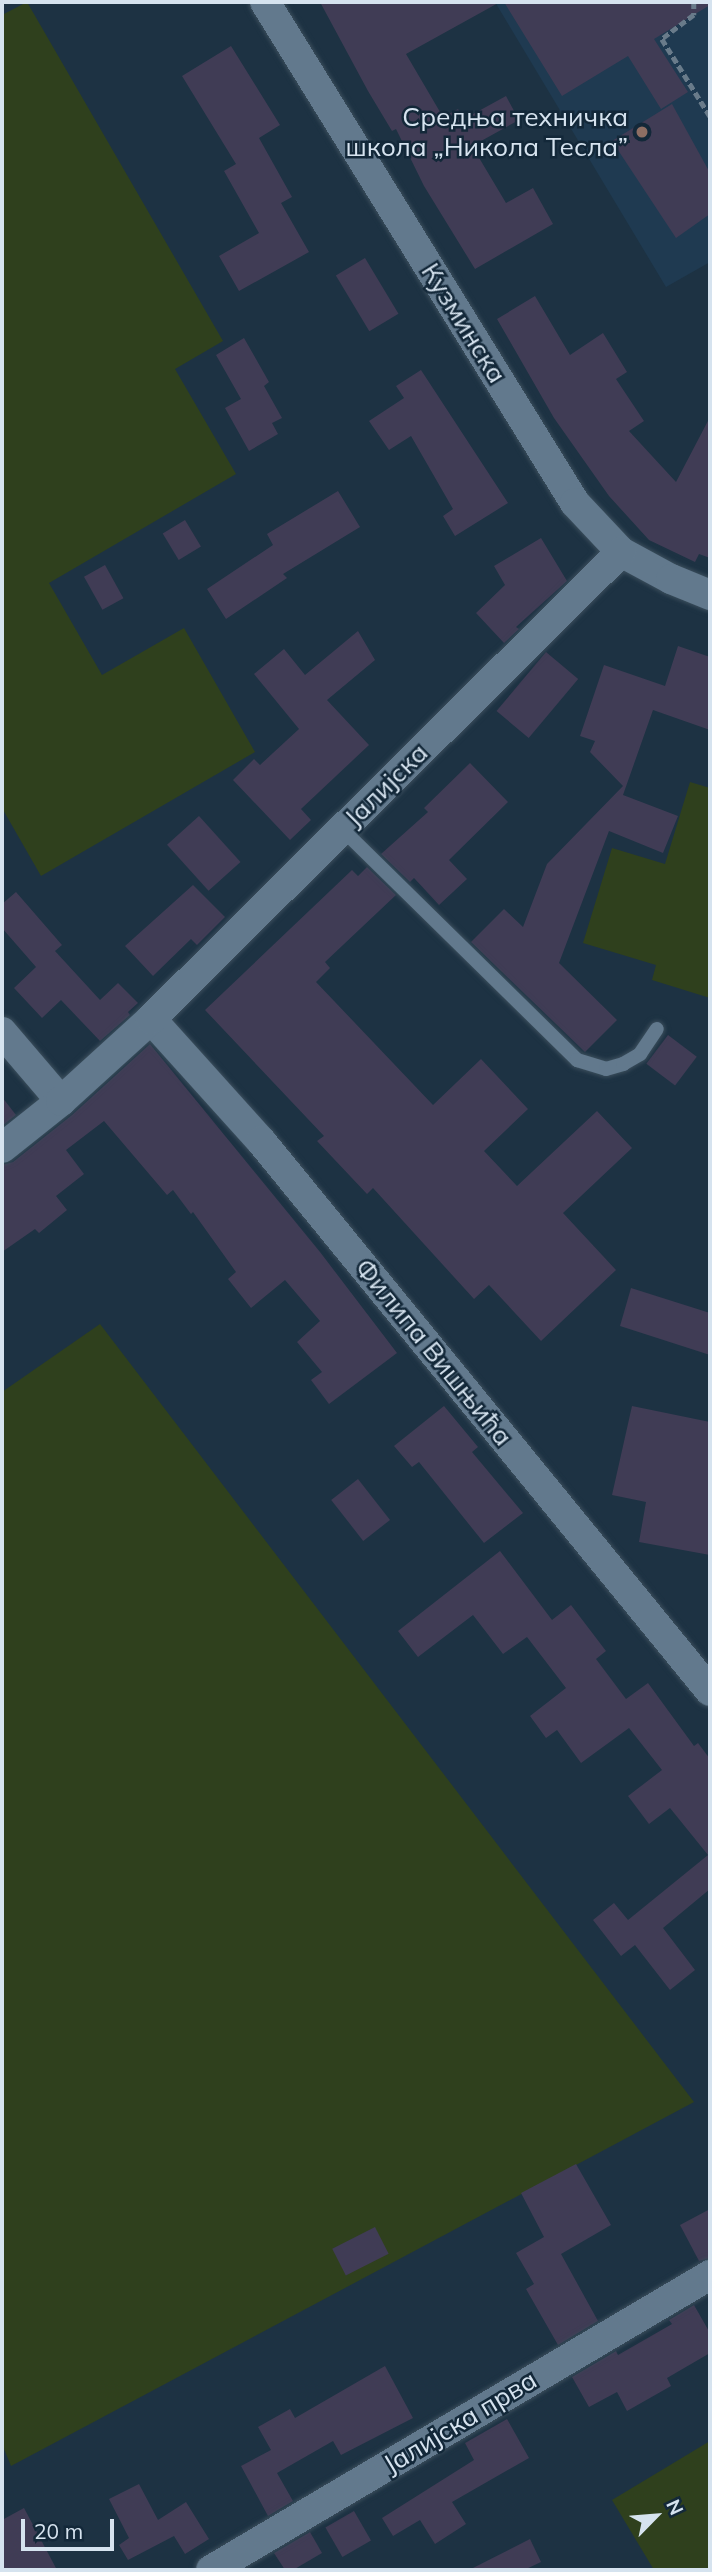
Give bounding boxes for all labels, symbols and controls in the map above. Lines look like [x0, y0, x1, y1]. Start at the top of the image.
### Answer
place label: Средња техничка школа „Никола Тесла” [345, 101, 628, 162]
marker: Средња техничка школа „Никола Тесла” [634, 124, 650, 140]
street label: Кузминска [415, 257, 513, 389]
street label: Јалијска [338, 737, 434, 833]
street label: Филипа Вишњића [349, 1252, 519, 1452]
street label: Јалијска прва [378, 2364, 542, 2480]
north arrow [621, 2481, 691, 2551]
text: N [661, 2496, 689, 2519]
scale bar [24, 2506, 117, 2550]
text: 20 m [34, 2518, 83, 2544]

